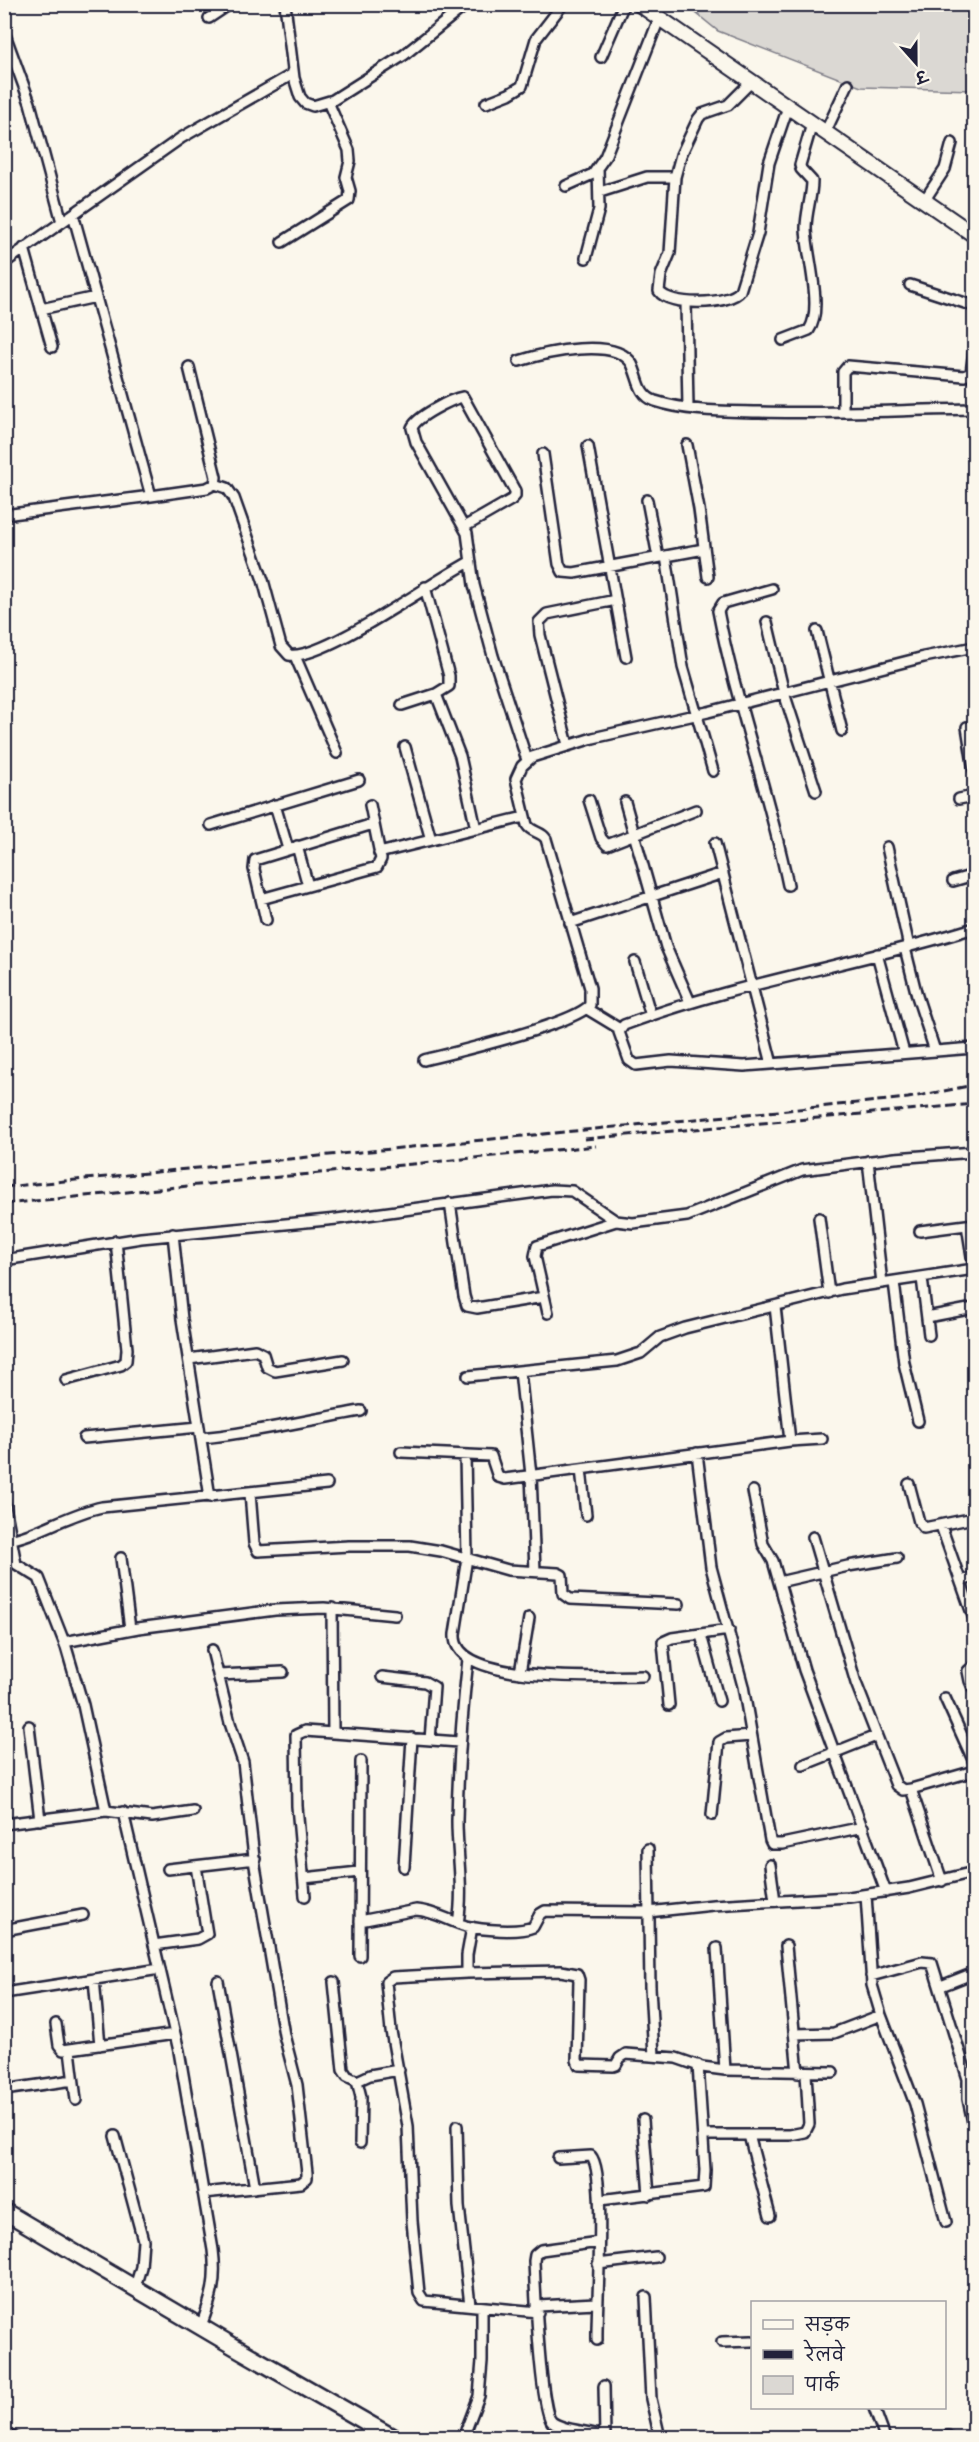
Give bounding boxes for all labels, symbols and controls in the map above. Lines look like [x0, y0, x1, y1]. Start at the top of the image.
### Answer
north arrow [886, 33, 946, 93]
text: उ [910, 61, 932, 89]
legend [751, 2301, 946, 2409]
text: सड़क [804, 2314, 850, 2340]
text: रेलवे [803, 2339, 846, 2370]
text: पार्क [804, 2371, 840, 2400]

